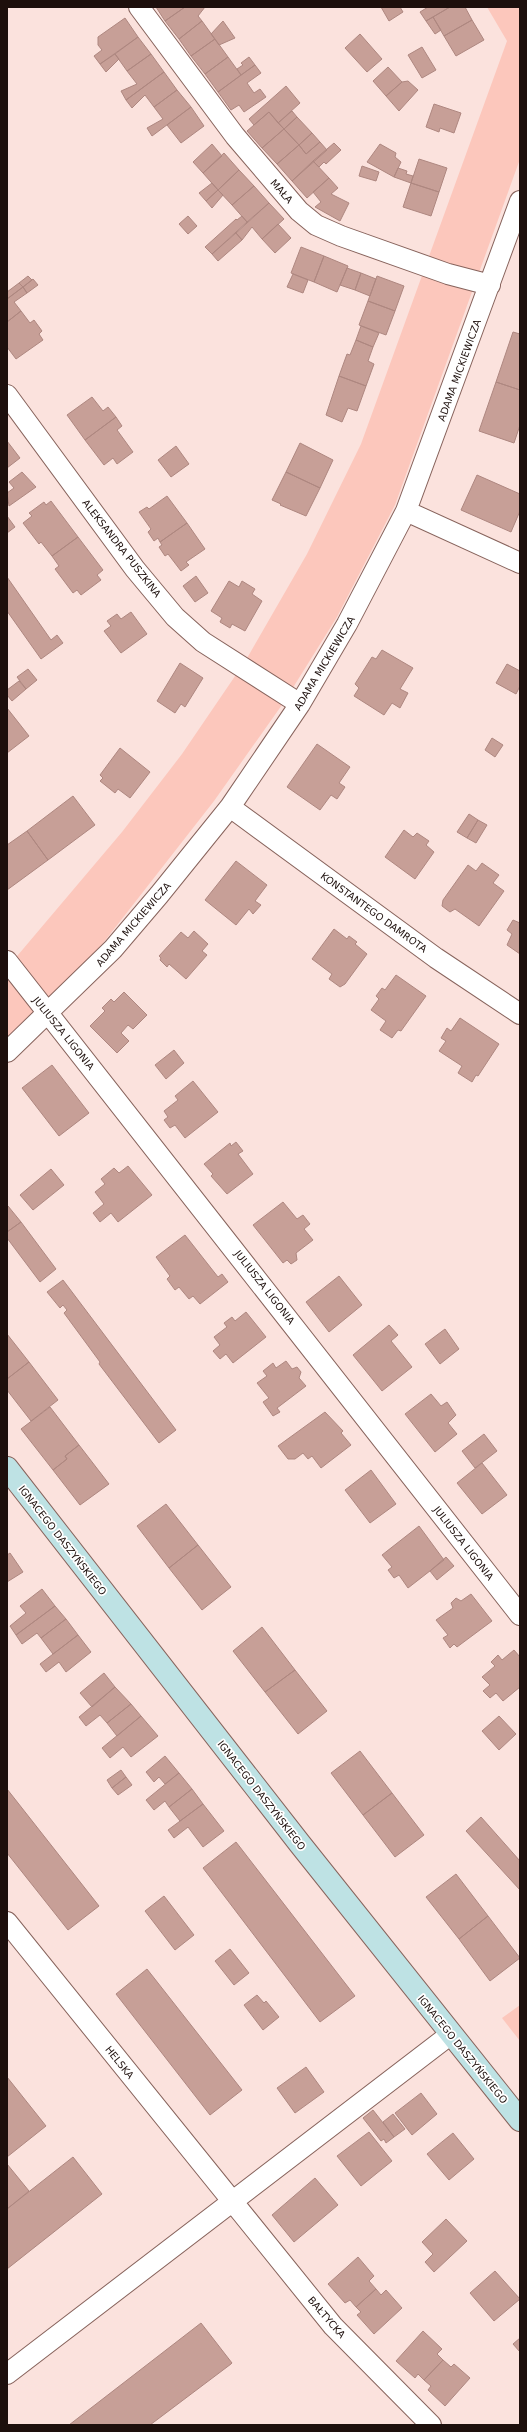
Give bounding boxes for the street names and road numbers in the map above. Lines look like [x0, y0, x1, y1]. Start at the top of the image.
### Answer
street label: MAŁA [268, 177, 295, 206]
street label: ADAMA MICKIEWICZA [436, 318, 483, 423]
street label: ALEKSANDRA PUSZKINA [80, 497, 163, 599]
street label: ADAMA MICKIEWICZA [292, 614, 357, 712]
street label: KONSTANTEGO DAMROTA [318, 870, 429, 955]
street label: ADAMA MICKIEWICZA [94, 880, 173, 969]
street label: JULIUSZA LIGONIA [30, 994, 97, 1072]
street label: JULIUSZA LIGONIA [232, 1247, 297, 1327]
street label: IGNACEGO DASZYŃSKIEGO [16, 1483, 110, 1597]
street label: JULIUSZA LIGONIA [431, 1503, 496, 1583]
street label: IGNACEGO DASZYŃSKIEGO [215, 1738, 309, 1852]
street label: IGNACEGO DASZYŃSKIEGO [416, 1992, 511, 2106]
street label: HELSKA [103, 2044, 136, 2081]
street label: BAŁTYCKA [306, 2294, 348, 2340]

